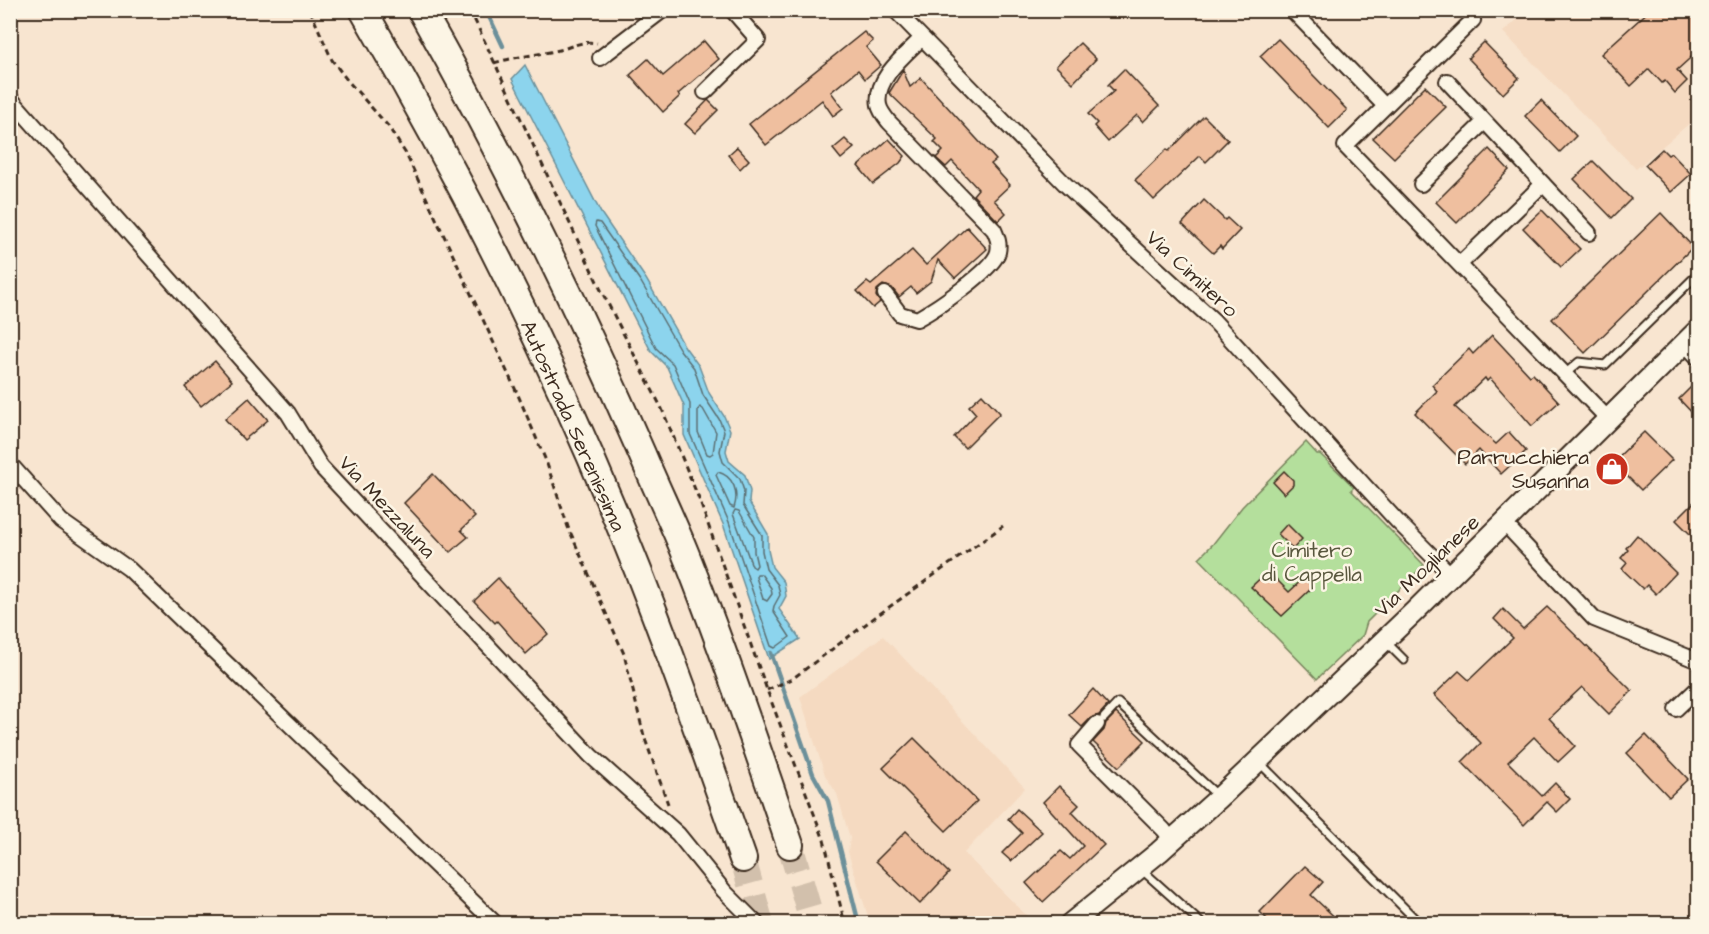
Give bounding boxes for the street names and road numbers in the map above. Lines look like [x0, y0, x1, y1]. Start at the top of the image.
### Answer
street label: Via Cimitero [1140, 224, 1245, 324]
street label: Autostrada Serenissima [513, 316, 633, 536]
street label: Via Mezzaluna [332, 449, 442, 565]
street label: Via Moglianese [1368, 508, 1488, 625]

